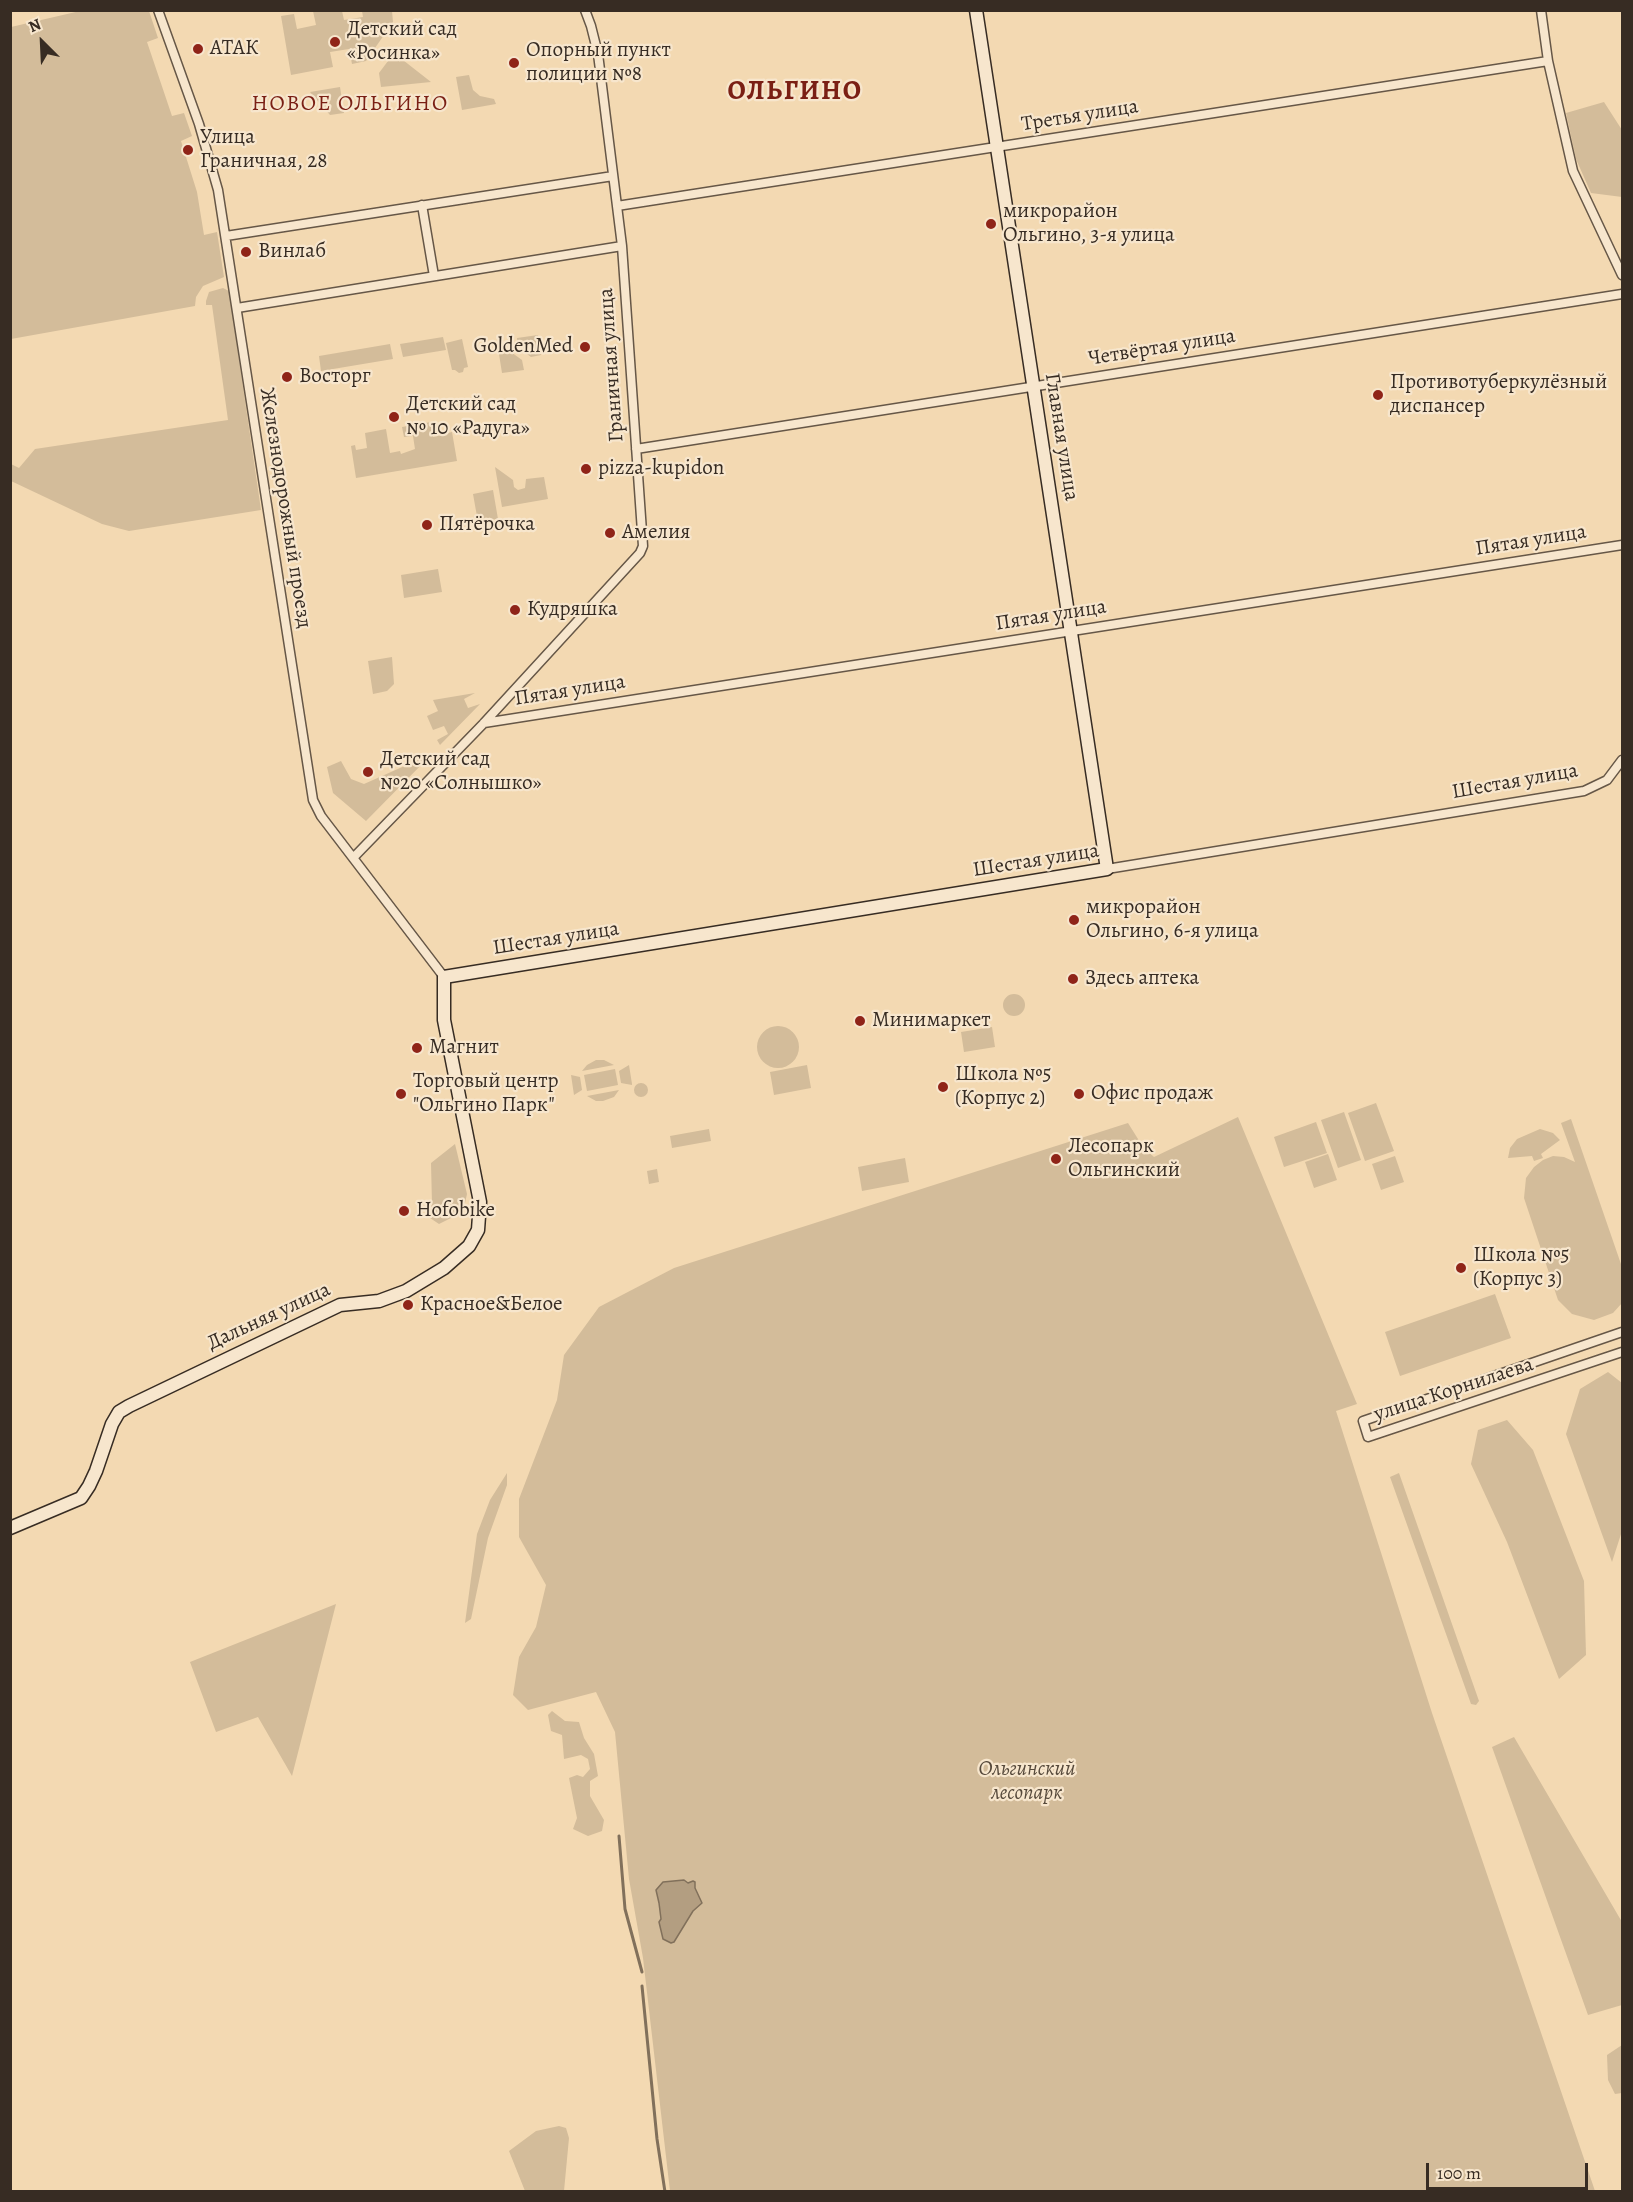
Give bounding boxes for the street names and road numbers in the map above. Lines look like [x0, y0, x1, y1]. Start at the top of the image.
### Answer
street label: Третья улица [1020, 94, 1140, 138]
street label: Граничная улица [594, 287, 630, 443]
street label: Четвёртая улица [1087, 324, 1237, 372]
street label: Главная улица [1038, 371, 1084, 503]
street label: Железнодорожный проезд [254, 386, 316, 630]
street label: Пятая улица [1474, 520, 1588, 562]
street label: Пятая улица [994, 595, 1108, 637]
street label: Пятая улица [513, 670, 627, 712]
street label: Шестая улица [1450, 759, 1580, 805]
street label: Шестая улица [971, 839, 1101, 883]
street label: Шестая улица [491, 917, 621, 961]
street label: Дальняя улица [203, 1277, 335, 1357]
street label: улица Корнилаева [1371, 1352, 1537, 1428]

